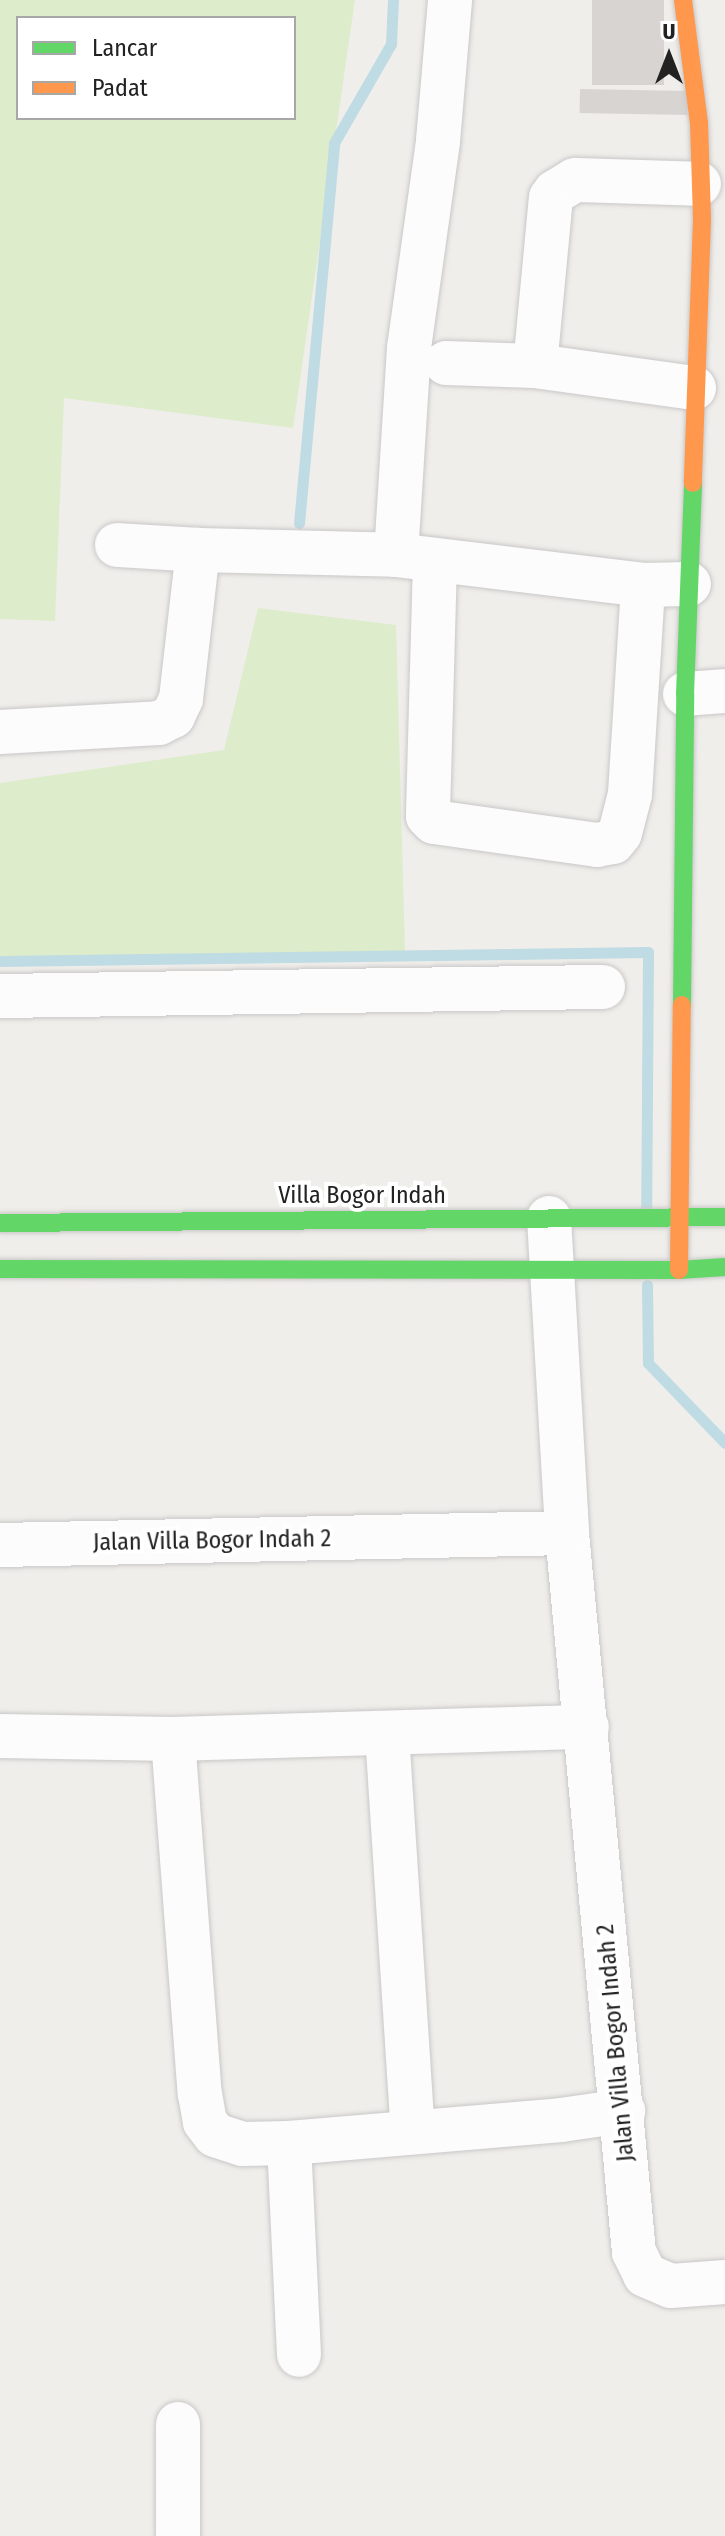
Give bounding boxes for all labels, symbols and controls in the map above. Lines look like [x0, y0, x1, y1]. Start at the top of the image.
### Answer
legend [16, 16, 296, 120]
north arrow [629, 16, 709, 96]
text: U [663, 18, 675, 45]
text: Lancar [92, 34, 157, 62]
text: Padat [92, 74, 148, 102]
street label: Villa Bogor Indah [278, 1182, 446, 1210]
street label: Jalan Villa Bogor Indah 2 [93, 1525, 331, 1557]
street label: Jalan Villa Bogor Indah 2 [591, 1923, 641, 2163]

